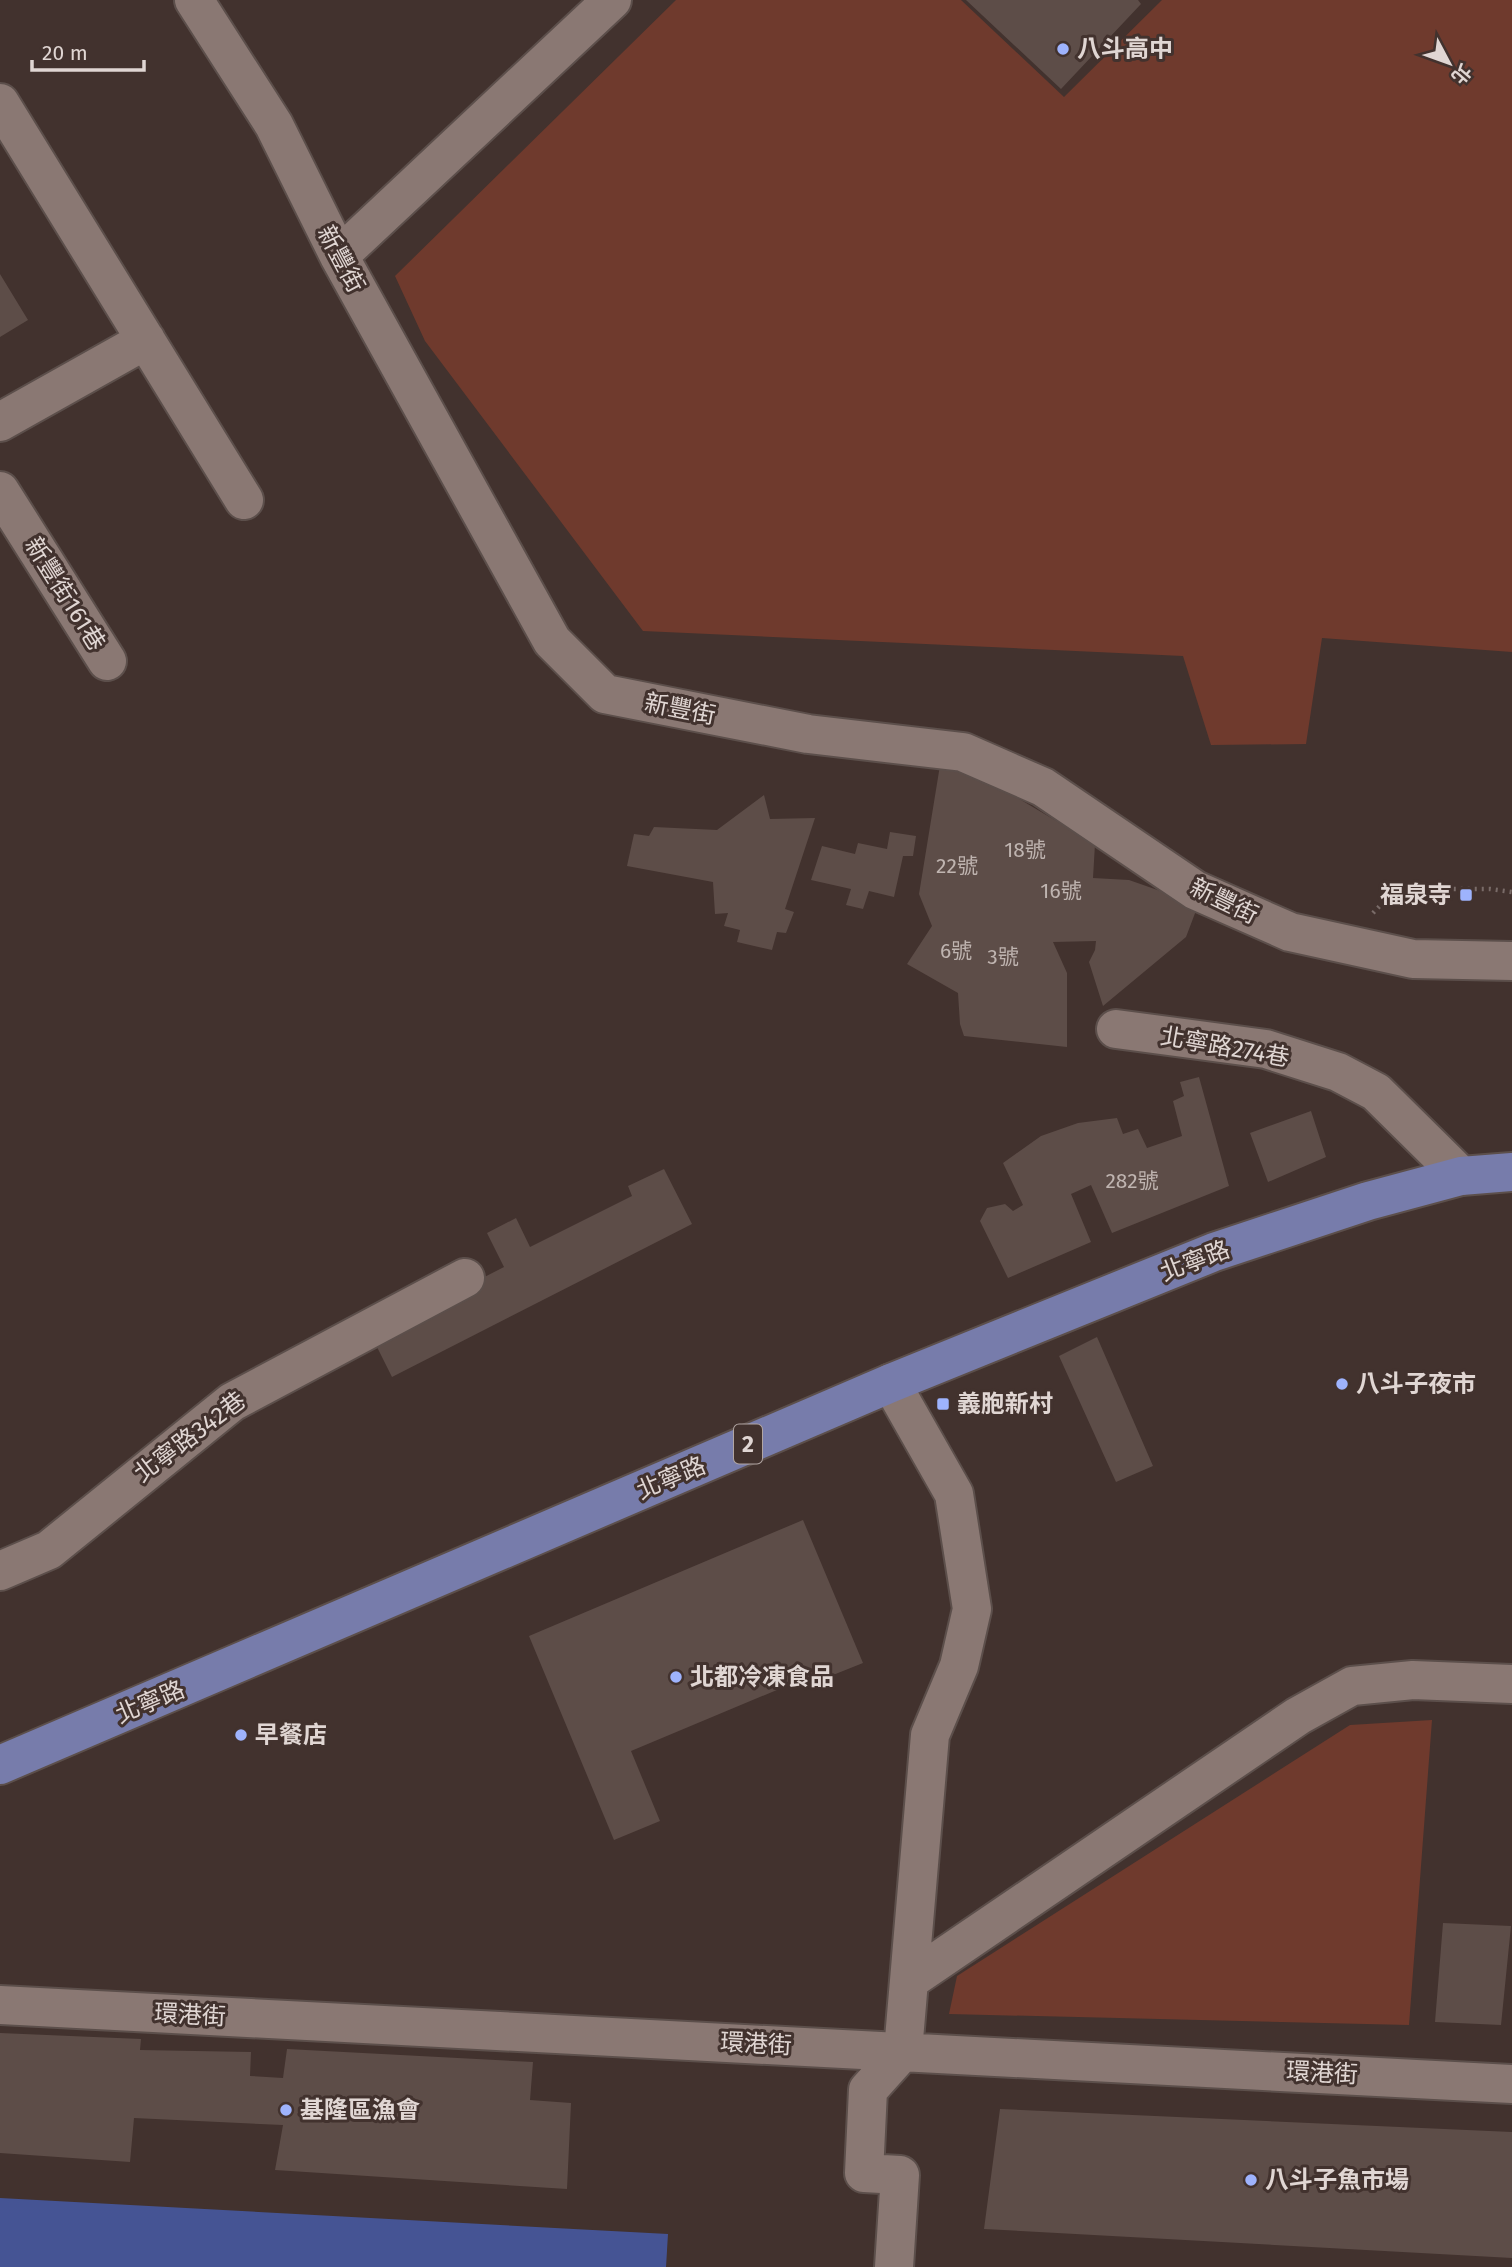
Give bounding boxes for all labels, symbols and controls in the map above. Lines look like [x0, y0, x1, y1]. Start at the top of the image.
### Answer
scale bar [32, 28, 144, 72]
north arrow [1414, 28, 1484, 98]
place label: 八斗高中 [1077, 35, 1173, 63]
text: 20 m [42, 40, 88, 66]
marker: 八斗高中 [1055, 41, 1071, 57]
text: 北 [1447, 59, 1476, 89]
street label: 新豐街 [312, 221, 370, 297]
street label: 新豐街161巷 [19, 532, 111, 656]
street label: 新豐街 [642, 688, 718, 730]
house number: 18號 [1004, 837, 1046, 863]
house number: 22號 [936, 853, 978, 879]
street label: 新豐街 [1186, 873, 1262, 929]
house number: 16號 [1040, 878, 1082, 904]
place label: 福泉寺 [1380, 881, 1452, 909]
marker: 福泉寺 [1458, 887, 1474, 903]
house number: 6號 [940, 938, 972, 964]
house number: 3號 [987, 944, 1019, 970]
street label: 北寧路274巷 [1159, 1022, 1291, 1072]
house number: 282號 [1105, 1168, 1159, 1194]
street label: 北寧路 [1156, 1235, 1234, 1287]
place label: 八斗子夜市 [1356, 1370, 1476, 1398]
marker: 八斗子夜市 [1334, 1376, 1350, 1392]
street label: 北寧路342巷 [129, 1386, 251, 1488]
place label: 義胞新村 [957, 1390, 1053, 1418]
marker: 義胞新村 [935, 1396, 951, 1412]
road number: 2 [734, 1424, 762, 1464]
street label: 北寧路 [632, 1451, 710, 1505]
place label: 北都冷凍食品 [690, 1663, 834, 1691]
marker: 北都冷凍食品 [668, 1669, 684, 1685]
street label: 北寧路 [111, 1675, 189, 1729]
place label: 早餐店 [255, 1721, 327, 1749]
marker: 早餐店 [233, 1727, 249, 1743]
street label: 環港街 [153, 1999, 227, 2031]
street label: 環港街 [719, 2028, 793, 2060]
street label: 環港街 [1285, 2057, 1359, 2089]
place label: 基隆區漁會 [300, 2096, 420, 2124]
marker: 基隆區漁會 [278, 2102, 294, 2118]
place label: 八斗子魚市場 [1265, 2166, 1409, 2194]
marker: 八斗子魚市場 [1243, 2172, 1259, 2188]

